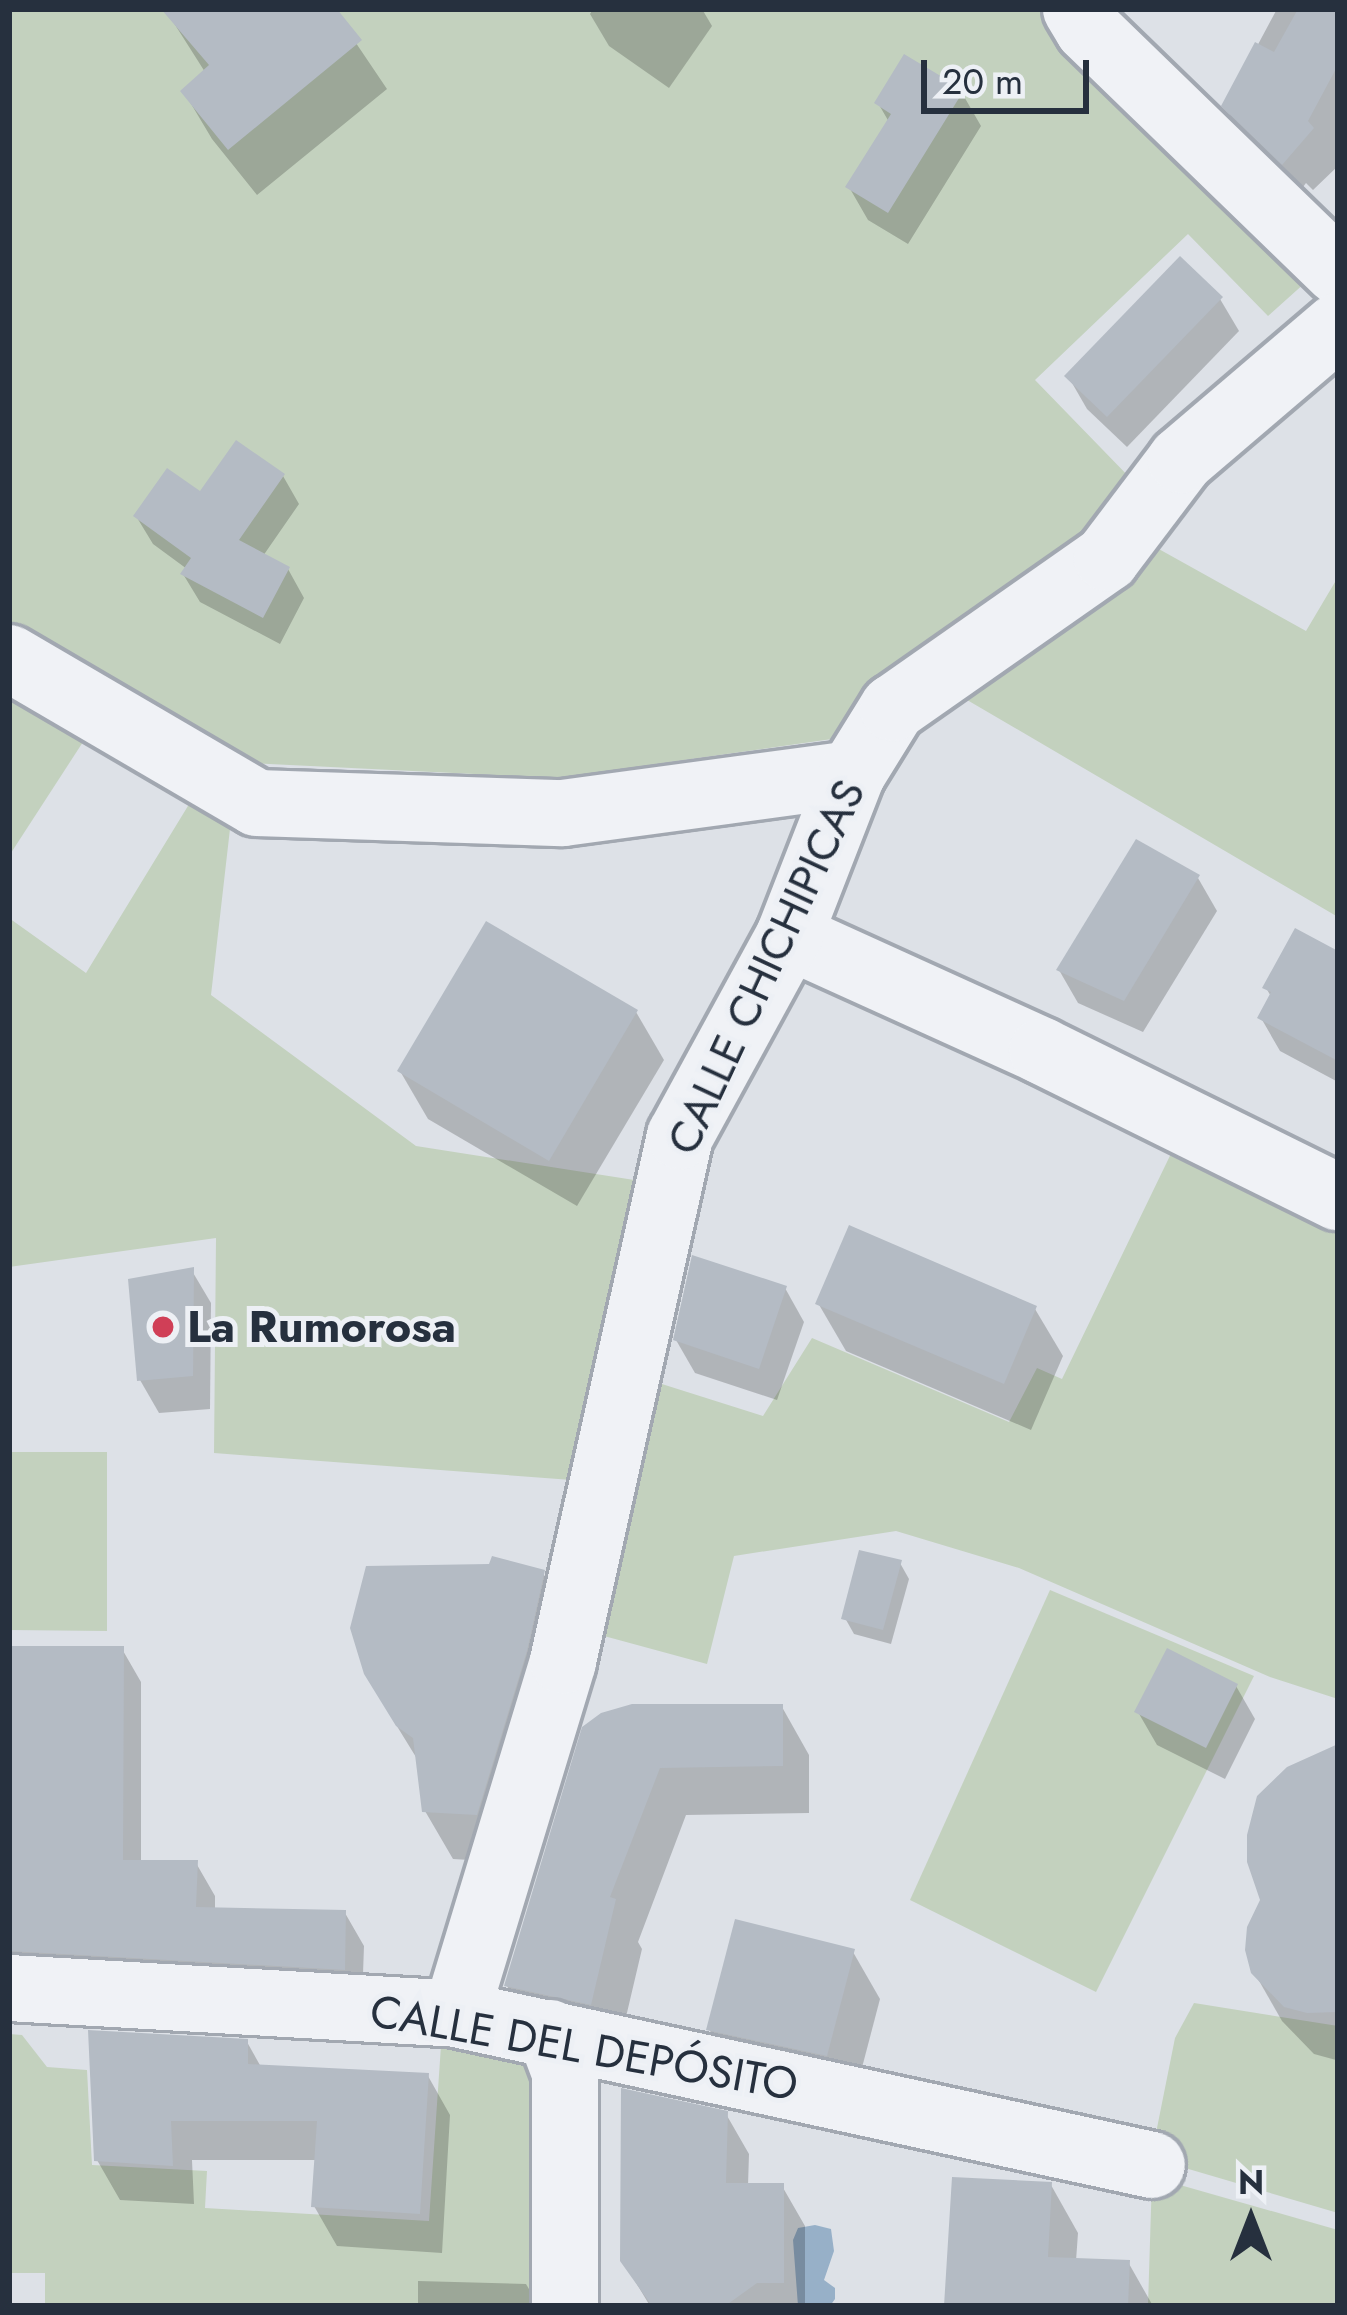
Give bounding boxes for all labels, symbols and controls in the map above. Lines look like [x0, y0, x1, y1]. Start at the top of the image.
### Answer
scale bar [927, 36, 1095, 110]
text: 20 m [942, 55, 1023, 107]
street label: CALLE CHICHIPICAS [656, 771, 876, 1163]
place label: La Rumorosa [187, 1300, 456, 1354]
marker: La Rumorosa [150, 1314, 176, 1340]
street label: CALLE DEL DEPÓSITO [366, 1984, 802, 2112]
north arrow [1191, 2159, 1311, 2279]
text: N [1238, 2159, 1264, 2206]

